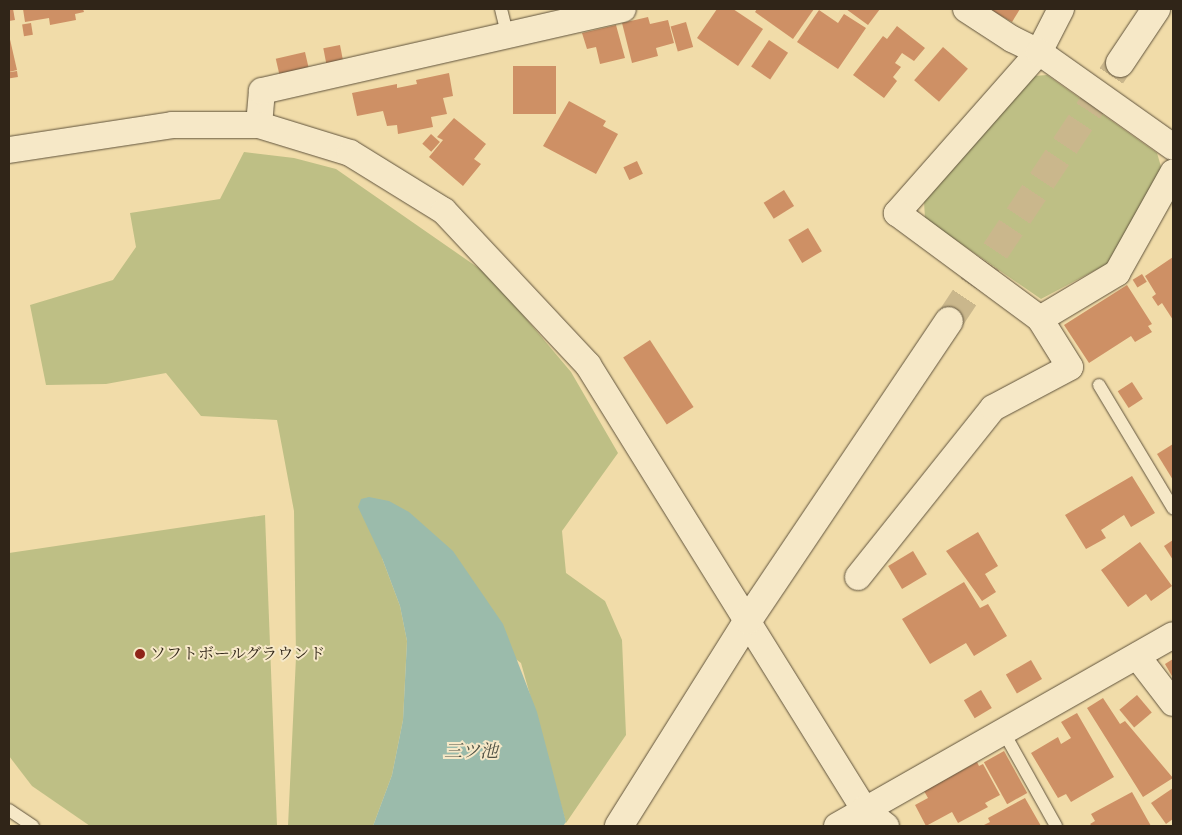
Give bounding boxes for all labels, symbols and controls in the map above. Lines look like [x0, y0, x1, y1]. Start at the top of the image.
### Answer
place label: ソフトボールグラウンド [150, 644, 326, 664]
marker: ソフトボールグラウンド [134, 648, 146, 660]
water label: 三ツ池 [444, 741, 498, 763]

